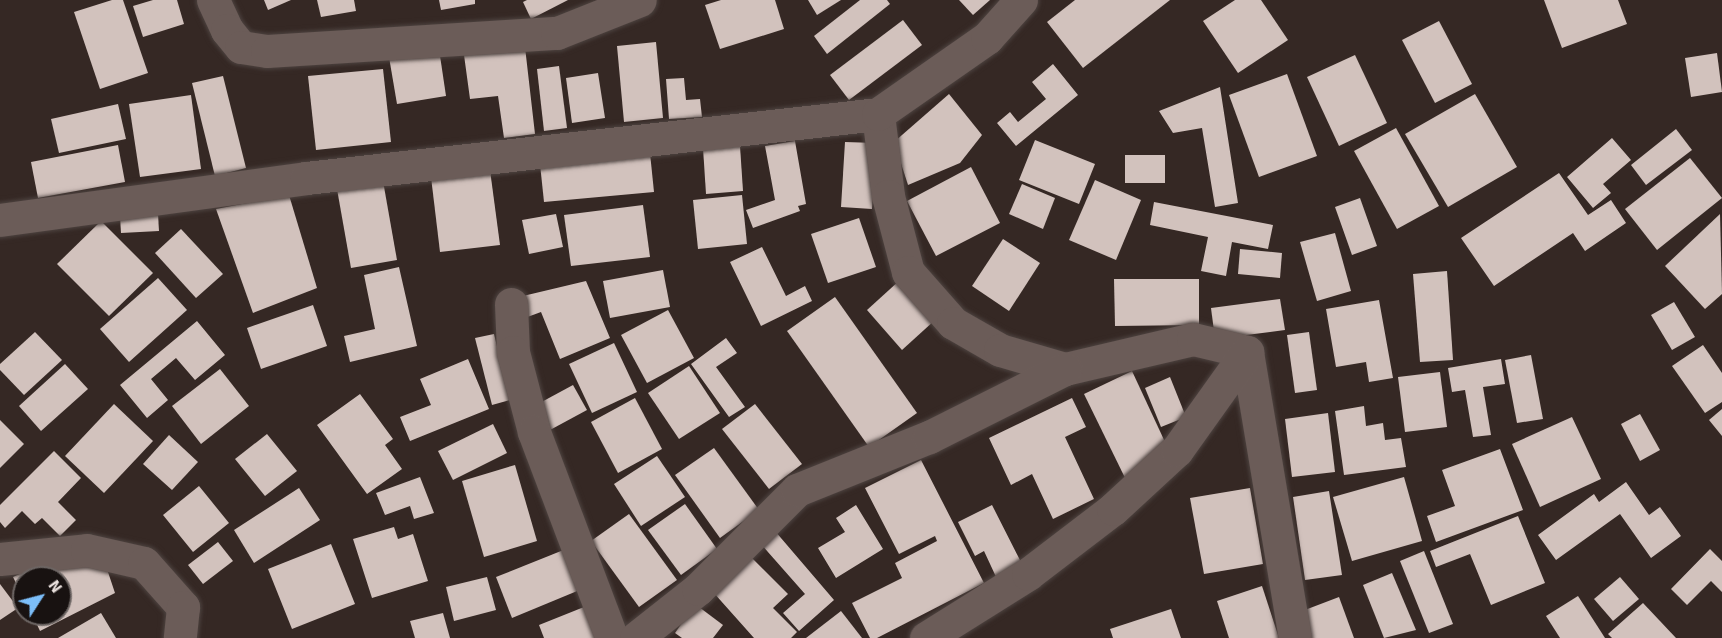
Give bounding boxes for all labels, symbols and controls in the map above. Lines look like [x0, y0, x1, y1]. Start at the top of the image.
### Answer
north arrow [12, 566, 72, 626]
text: N [44, 576, 66, 597]

